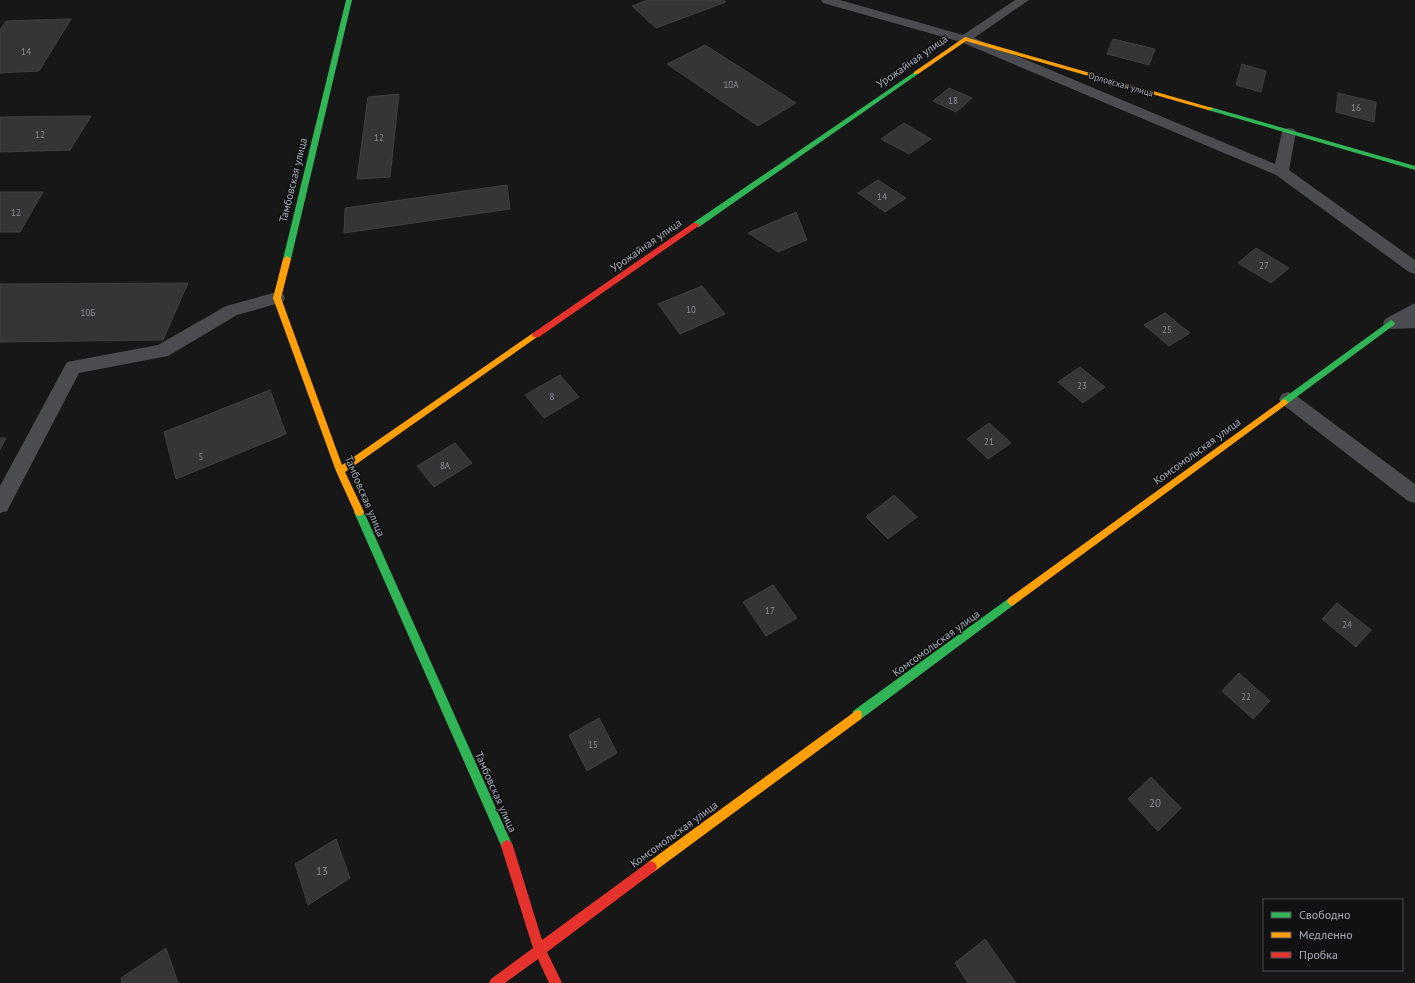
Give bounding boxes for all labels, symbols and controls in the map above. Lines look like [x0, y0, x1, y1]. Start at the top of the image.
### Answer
street label: Урожайная улица [874, 31, 950, 91]
house number: 14 [21, 46, 31, 57]
street label: Орловская улица [1087, 69, 1155, 99]
house number: 10А [723, 79, 739, 90]
house number: 18 [948, 95, 958, 106]
house number: 16 [1351, 102, 1361, 113]
house number: 12 [35, 129, 45, 140]
house number: 12 [374, 132, 384, 143]
street label: Тамбовская улица [276, 136, 310, 224]
house number: 14 [877, 191, 887, 202]
house number: 12 [11, 207, 21, 218]
street label: Урожайная улица [608, 215, 684, 275]
house number: 27 [1259, 260, 1269, 271]
house number: 10 [686, 304, 696, 315]
house number: 10Б [81, 307, 95, 318]
house number: 25 [1162, 324, 1172, 335]
house number: 23 [1077, 380, 1087, 391]
house number: 8 [550, 391, 555, 402]
street label: Комсомольская улица [1150, 415, 1244, 487]
house number: 21 [984, 436, 994, 447]
house number: 5 [199, 451, 204, 462]
street label: Тамбовская улица [342, 453, 388, 539]
house number: 8А [440, 460, 451, 471]
house number: 17 [765, 605, 775, 616]
street label: Комсомольская улица [889, 607, 983, 679]
house number: 24 [1342, 619, 1352, 630]
house number: 22 [1241, 691, 1251, 702]
house number: 15 [588, 739, 598, 750]
street label: Тамбовская улица [472, 750, 520, 834]
house number: 20 [1149, 796, 1161, 810]
street label: Комсомольская улица [627, 798, 721, 870]
house number: 13 [316, 864, 328, 878]
legend [1263, 899, 1403, 971]
text: Свободно [1299, 907, 1350, 922]
text: Медленно [1299, 927, 1353, 942]
text: Пробка [1299, 947, 1338, 962]

